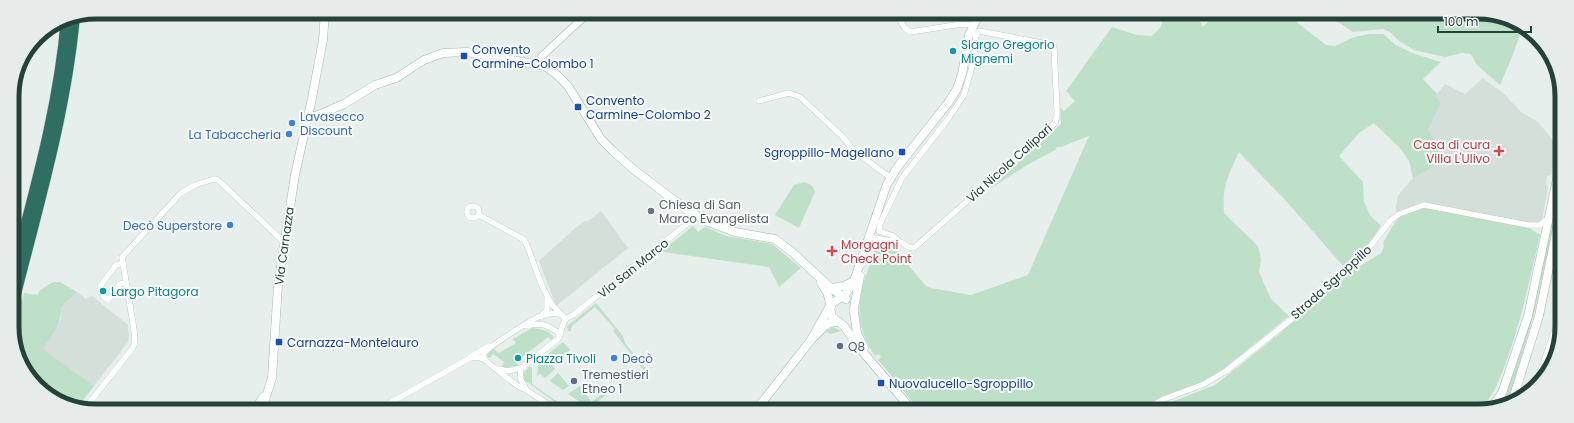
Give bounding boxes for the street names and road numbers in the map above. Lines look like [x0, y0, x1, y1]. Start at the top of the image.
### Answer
street label: Via Nicola Calipari [962, 120, 1056, 206]
street label: Via Carnazza [270, 206, 298, 286]
street label: Via San Marco [594, 234, 672, 302]
street label: Strada Sgroppillo [1287, 241, 1375, 323]

